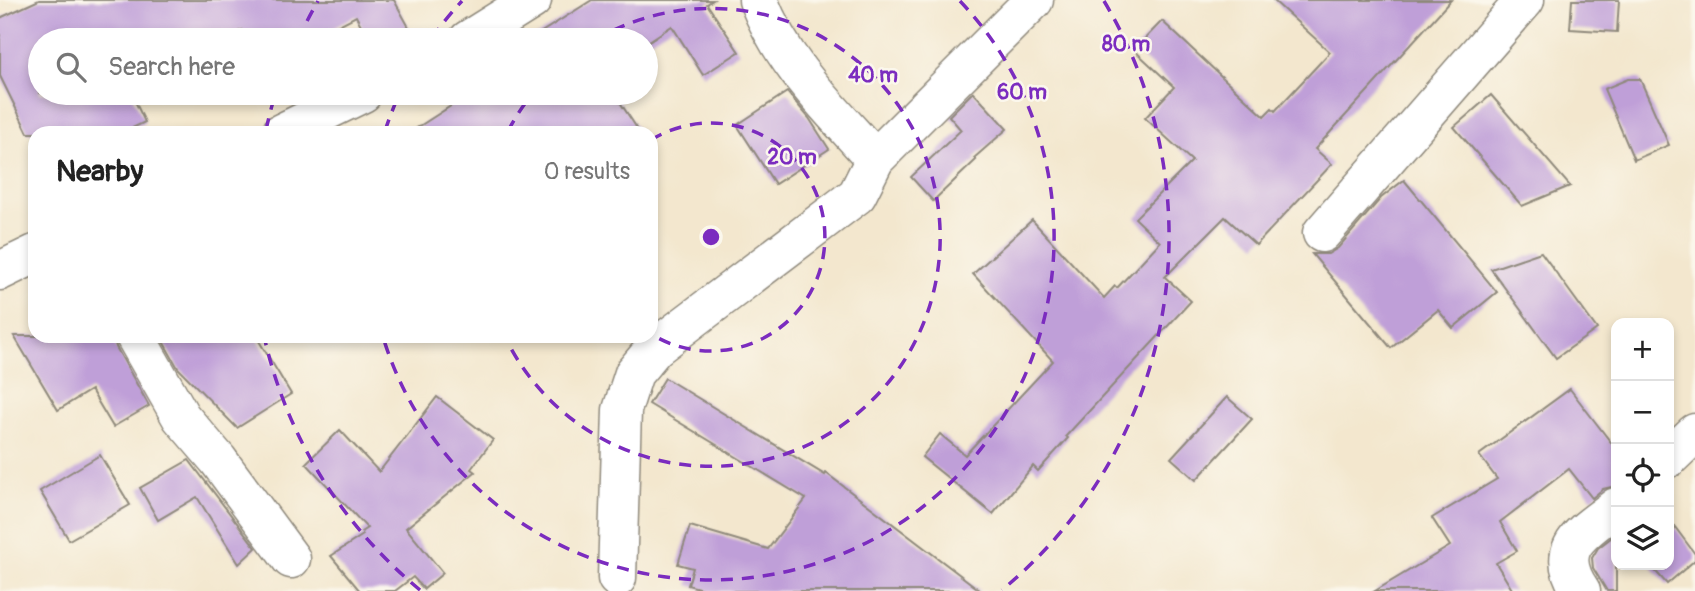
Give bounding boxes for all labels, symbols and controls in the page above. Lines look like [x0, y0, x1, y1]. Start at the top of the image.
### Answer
search box [28, 28, 658, 105]
text: 80 m [1102, 31, 1150, 58]
icon: search [52, 48, 90, 86]
text: Search here [108, 51, 235, 83]
text: 40 m [848, 62, 898, 89]
text: 60 m [997, 79, 1047, 106]
text: 20 m [767, 144, 817, 171]
text: Nearby [56, 153, 143, 190]
text: 0 results [544, 157, 630, 186]
centre of rings [699, 225, 723, 249]
map controls [1611, 318, 1674, 570]
button: + [1611, 318, 1674, 381]
button: − [1611, 381, 1674, 444]
button: locate [1611, 444, 1674, 507]
button: layers [1611, 507, 1674, 570]

